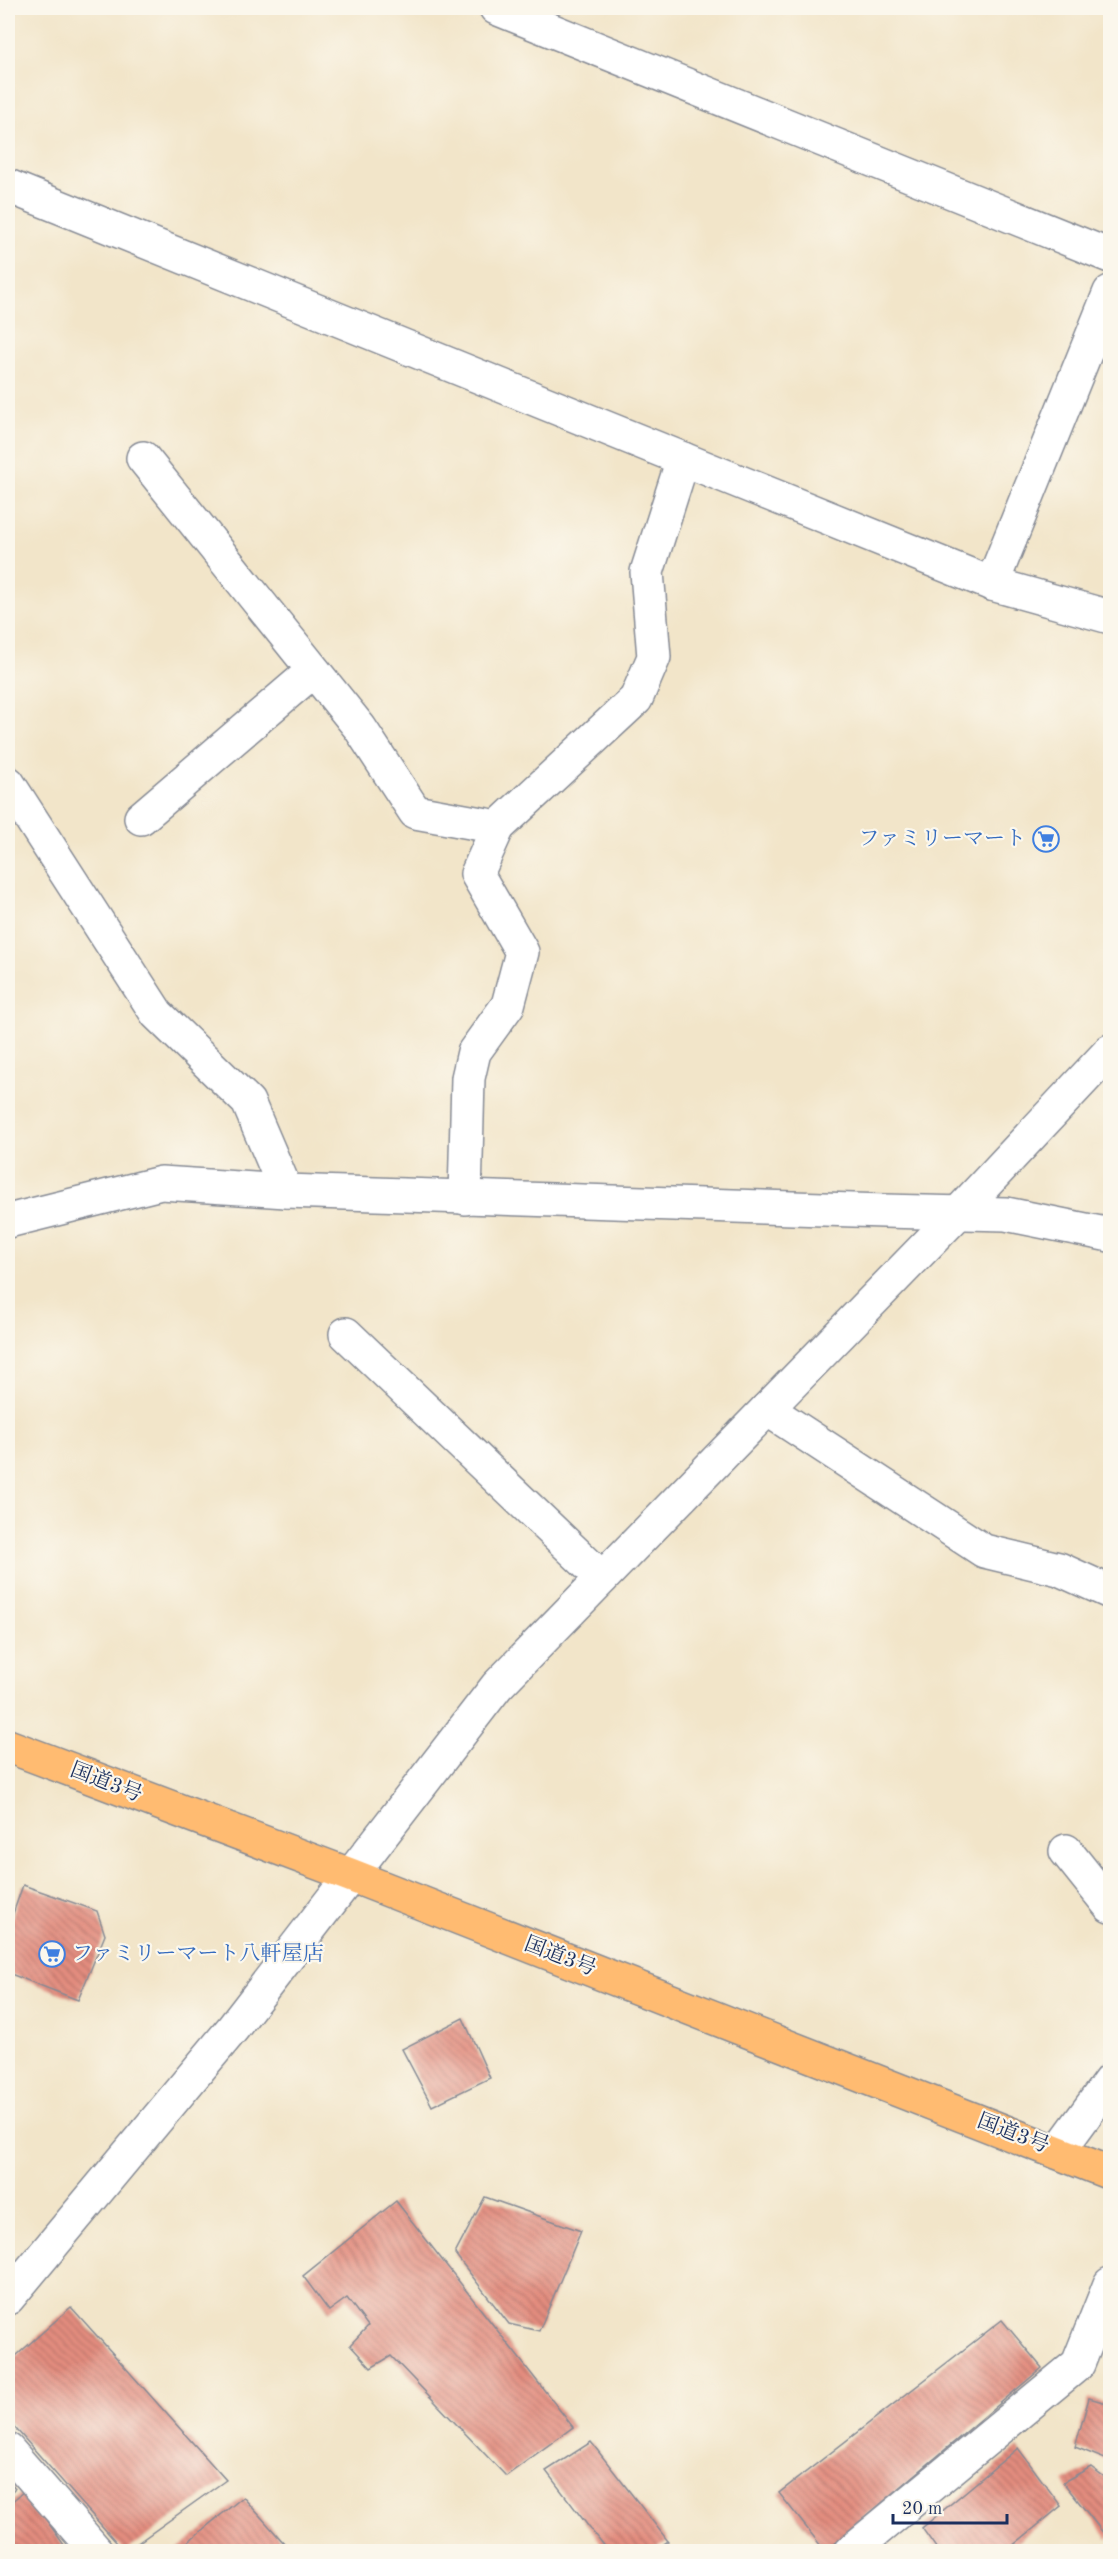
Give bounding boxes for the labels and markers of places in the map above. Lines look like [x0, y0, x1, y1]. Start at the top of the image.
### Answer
supermarket icon: ファミリーマート [1031, 824, 1061, 854]
place label: ファミリーマート [858, 829, 1026, 850]
supermarket icon: ファミリーマート八軒屋店 [37, 1939, 67, 1969]
place label: ファミリーマート八軒屋店 [72, 1942, 324, 1965]

